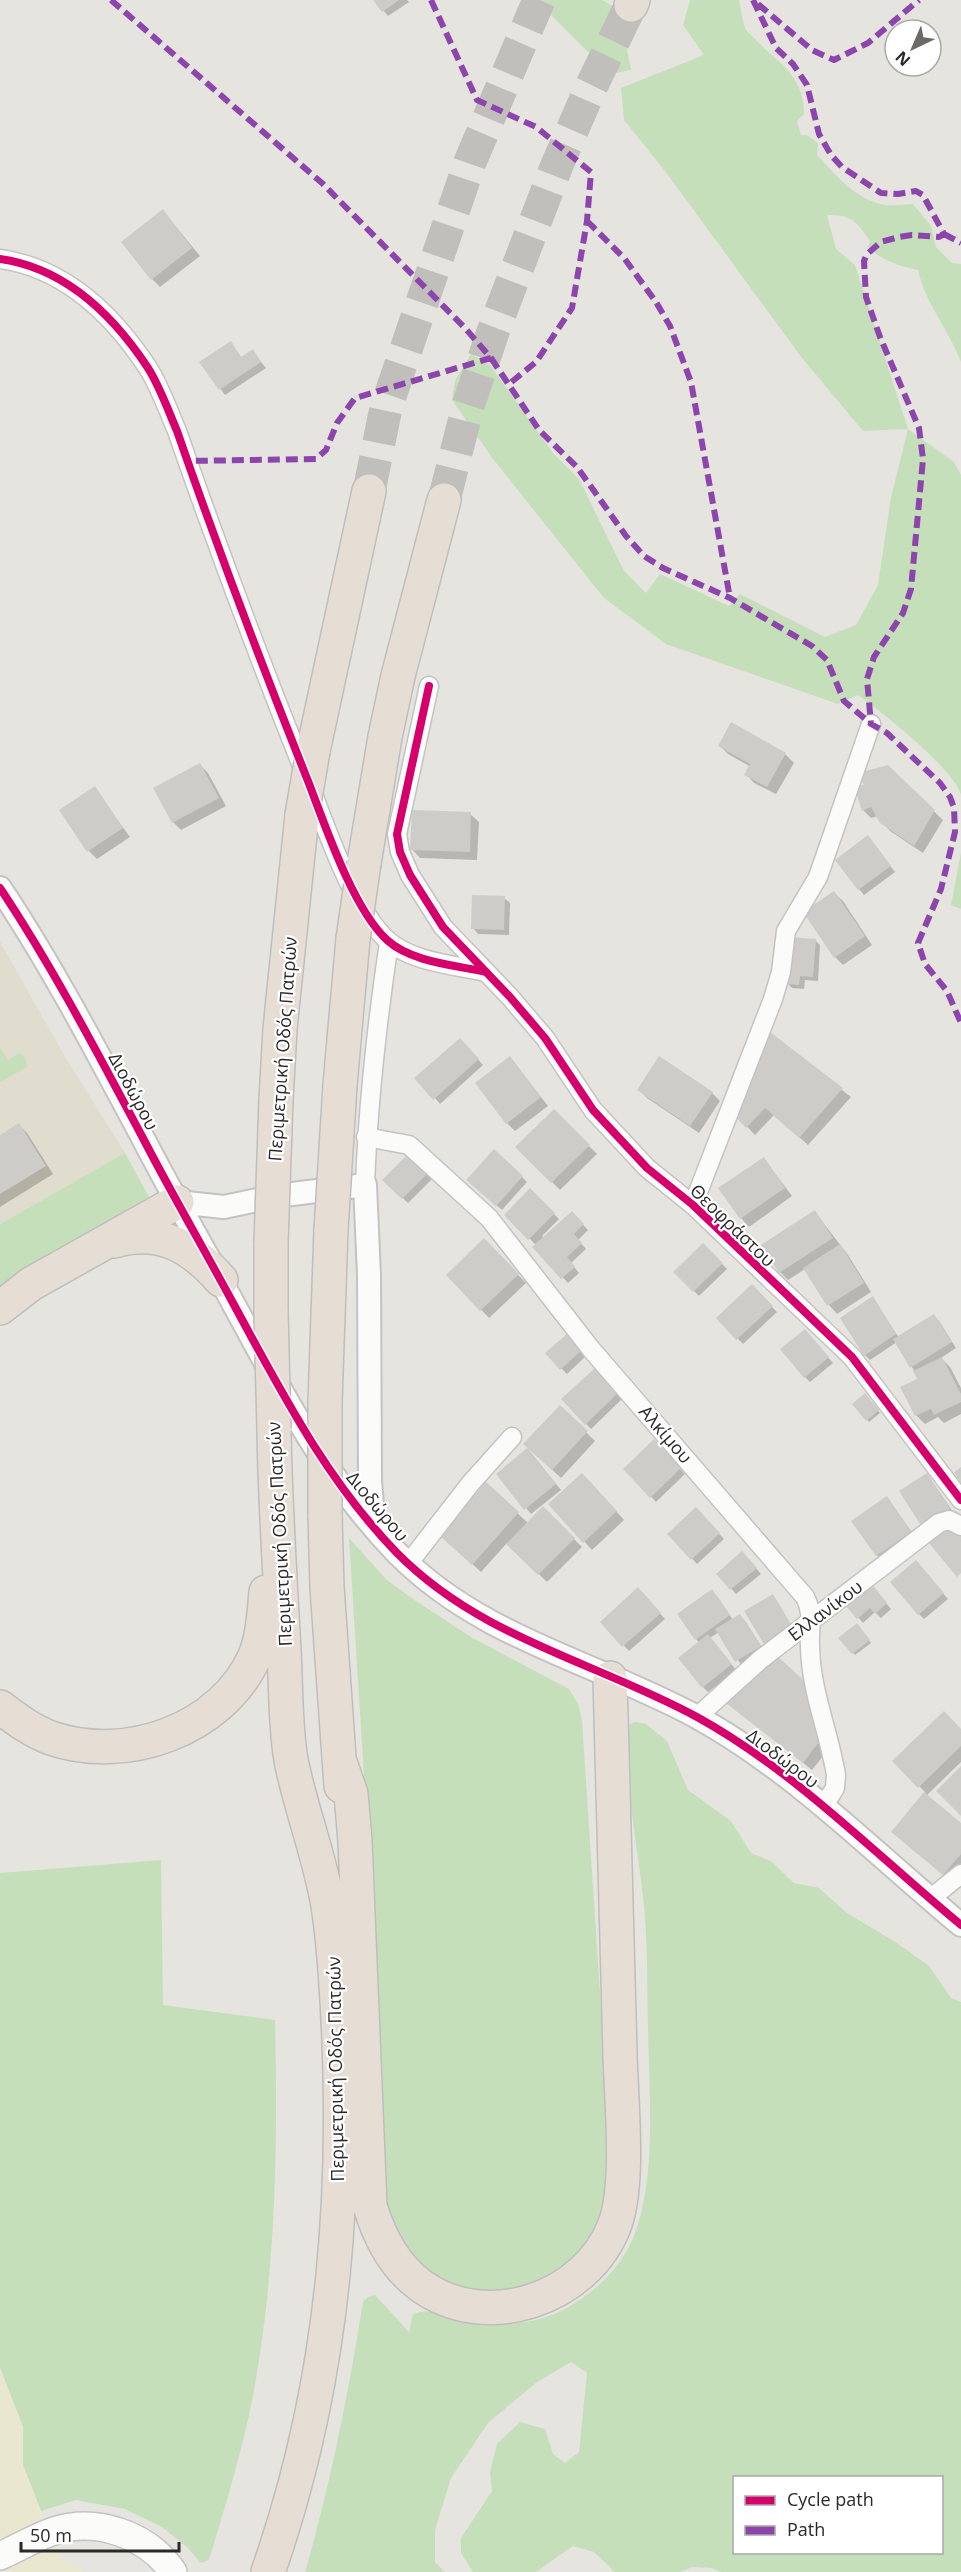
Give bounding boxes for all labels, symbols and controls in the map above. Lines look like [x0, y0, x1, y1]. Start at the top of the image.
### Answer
north arrow [883, 18, 943, 78]
text: N [890, 46, 915, 71]
street label: Περιμετρική Οδός Πατρών [262, 936, 302, 1162]
street label: Διοδώρου [104, 1048, 164, 1134]
street label: Θεοφράστου [685, 1178, 781, 1272]
street label: Αλκίμου [634, 1400, 698, 1468]
street label: Περιμετρική Οδός Πατρών [261, 1421, 297, 1647]
street label: Διοδώρου [342, 1466, 414, 1546]
street label: Ελλανίκου [783, 1574, 867, 1646]
street label: Διοδώρου [742, 1723, 824, 1793]
street label: Περιμετρική Οδός Πατρών [321, 1956, 349, 2182]
legend [733, 2476, 943, 2554]
text: Cycle path [787, 2487, 874, 2511]
scale bar [21, 2515, 178, 2553]
text: Path [787, 2517, 825, 2541]
text: 50 m [30, 2523, 72, 2547]

